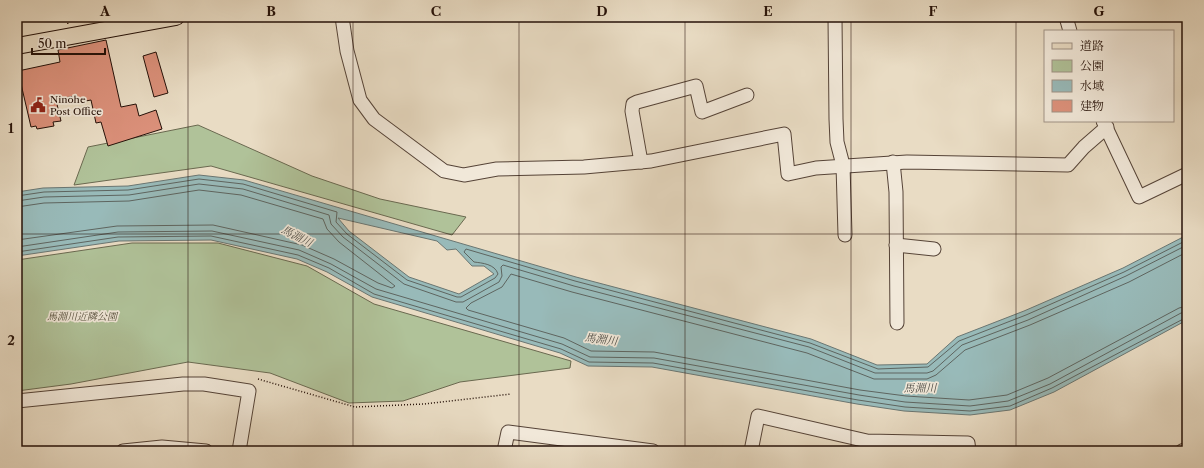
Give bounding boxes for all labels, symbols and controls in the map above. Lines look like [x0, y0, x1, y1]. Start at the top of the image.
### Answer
text: A [99, 3, 111, 19]
text: B [266, 3, 276, 19]
text: C [431, 3, 441, 19]
text: D [596, 3, 608, 19]
text: E [763, 3, 773, 19]
text: F [929, 3, 938, 19]
text: G [1093, 3, 1105, 19]
scale bar [32, 30, 105, 56]
legend [1044, 30, 1174, 122]
text: 50 m [38, 36, 67, 51]
text: 道路 [1080, 38, 1104, 53]
text: 公園 [1080, 58, 1104, 73]
text: 水域 [1080, 78, 1104, 93]
place label: Ninohe Post Office [50, 93, 102, 118]
public building icon: Ninohe Post Office [29, 96, 47, 114]
text: 建物 [1080, 98, 1104, 113]
text: 1 [8, 120, 14, 136]
water label: 馬淵川 [279, 222, 316, 250]
park label: 馬淵川近隣公園 [47, 310, 119, 323]
water label: 馬淵川 [584, 330, 619, 348]
text: 2 [7, 332, 15, 348]
water label: 馬淵川 [903, 381, 938, 395]

